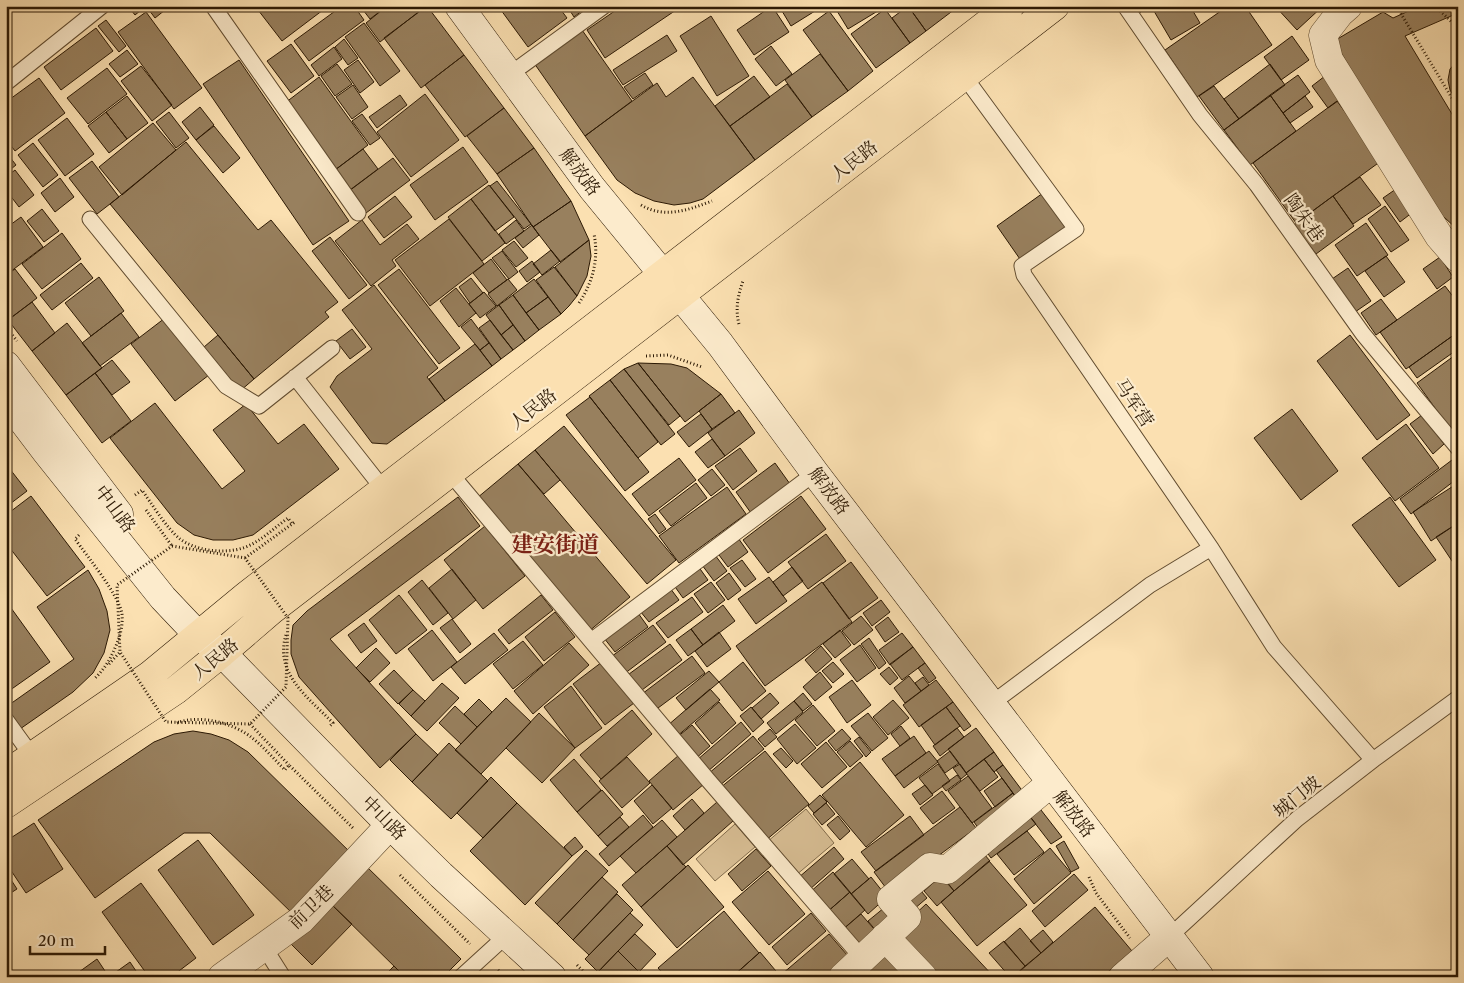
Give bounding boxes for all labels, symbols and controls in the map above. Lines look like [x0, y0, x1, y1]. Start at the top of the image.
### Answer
street label: 人民路 [826, 136, 882, 186]
street label: 解放路 [555, 144, 605, 200]
street label: 陶朱巷 [1280, 190, 1328, 246]
street label: 马军营 [1110, 374, 1158, 432]
street label: 人民路 [505, 384, 561, 434]
street label: 解放路 [804, 463, 854, 519]
street label: 中山路 [90, 481, 140, 537]
district label: 建安街道 [511, 531, 599, 558]
street label: 人民路 [187, 633, 243, 685]
street label: 城门坡 [1269, 771, 1325, 823]
street label: 解放路 [1049, 786, 1099, 842]
street label: 中山路 [357, 791, 411, 845]
street label: 前卫巷 [284, 880, 338, 934]
scale bar [30, 923, 105, 955]
text: 20 m [38, 931, 74, 950]

